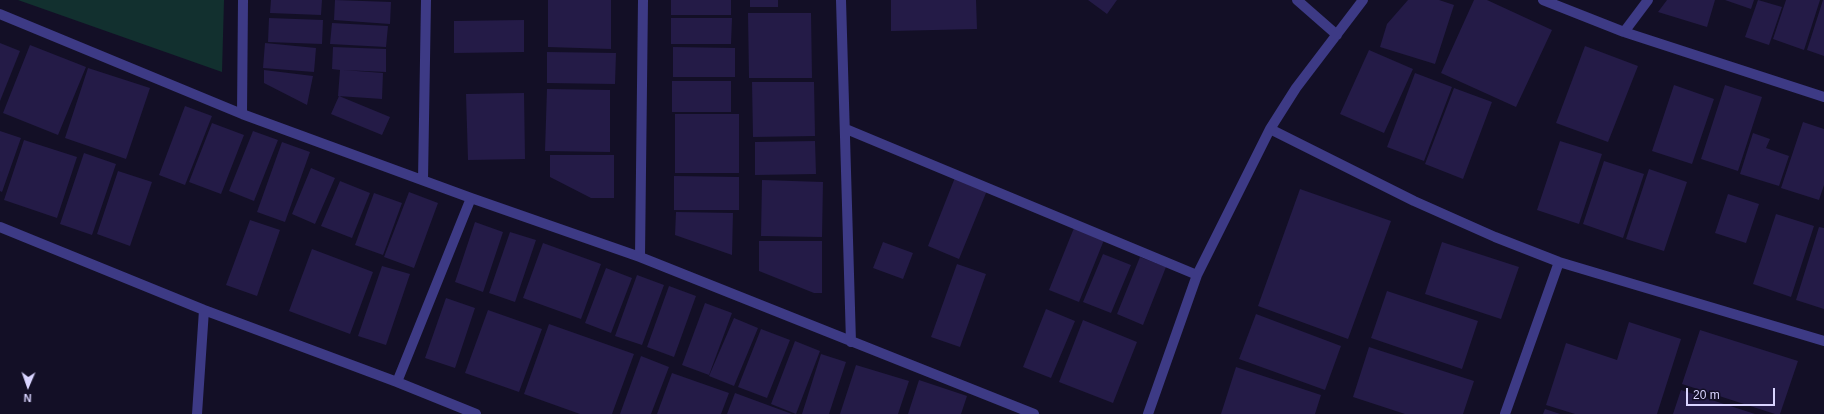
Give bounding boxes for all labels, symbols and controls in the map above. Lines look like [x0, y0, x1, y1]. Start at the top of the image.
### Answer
north arrow [8, 366, 48, 406]
scale bar [1688, 380, 1777, 406]
text: 20 m [1693, 388, 1720, 402]
text: N [23, 392, 32, 404]

